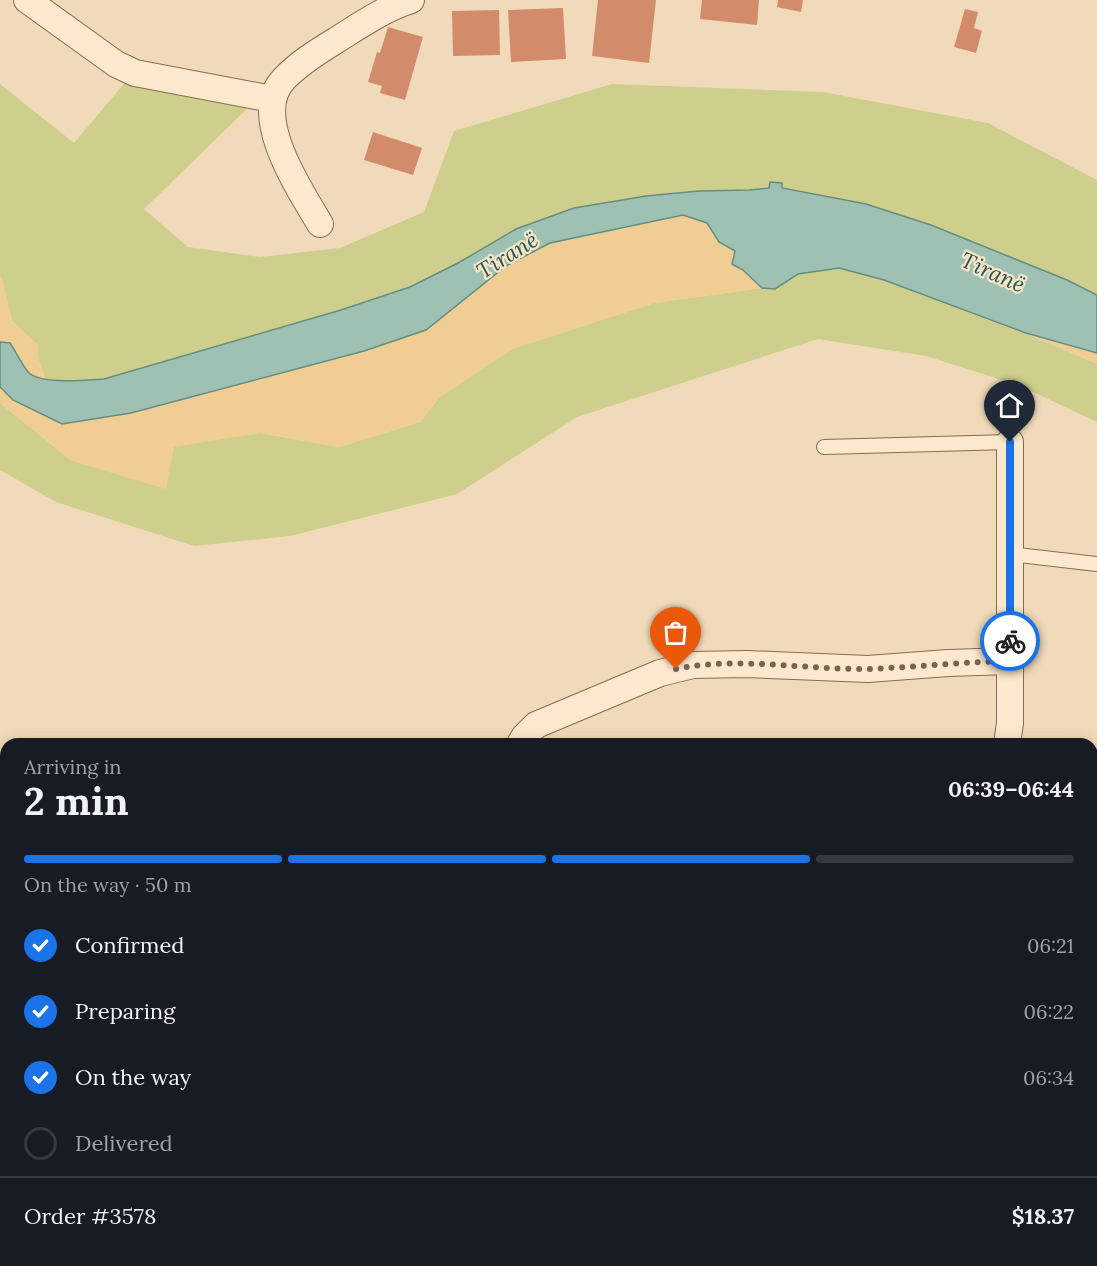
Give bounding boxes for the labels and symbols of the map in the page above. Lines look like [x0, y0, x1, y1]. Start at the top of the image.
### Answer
water label: Tiranë [471, 225, 543, 285]
water label: Tiranë [956, 245, 1030, 299]
pin [984, 380, 1035, 442]
pin [650, 607, 701, 669]
courier [980, 611, 1040, 671]

